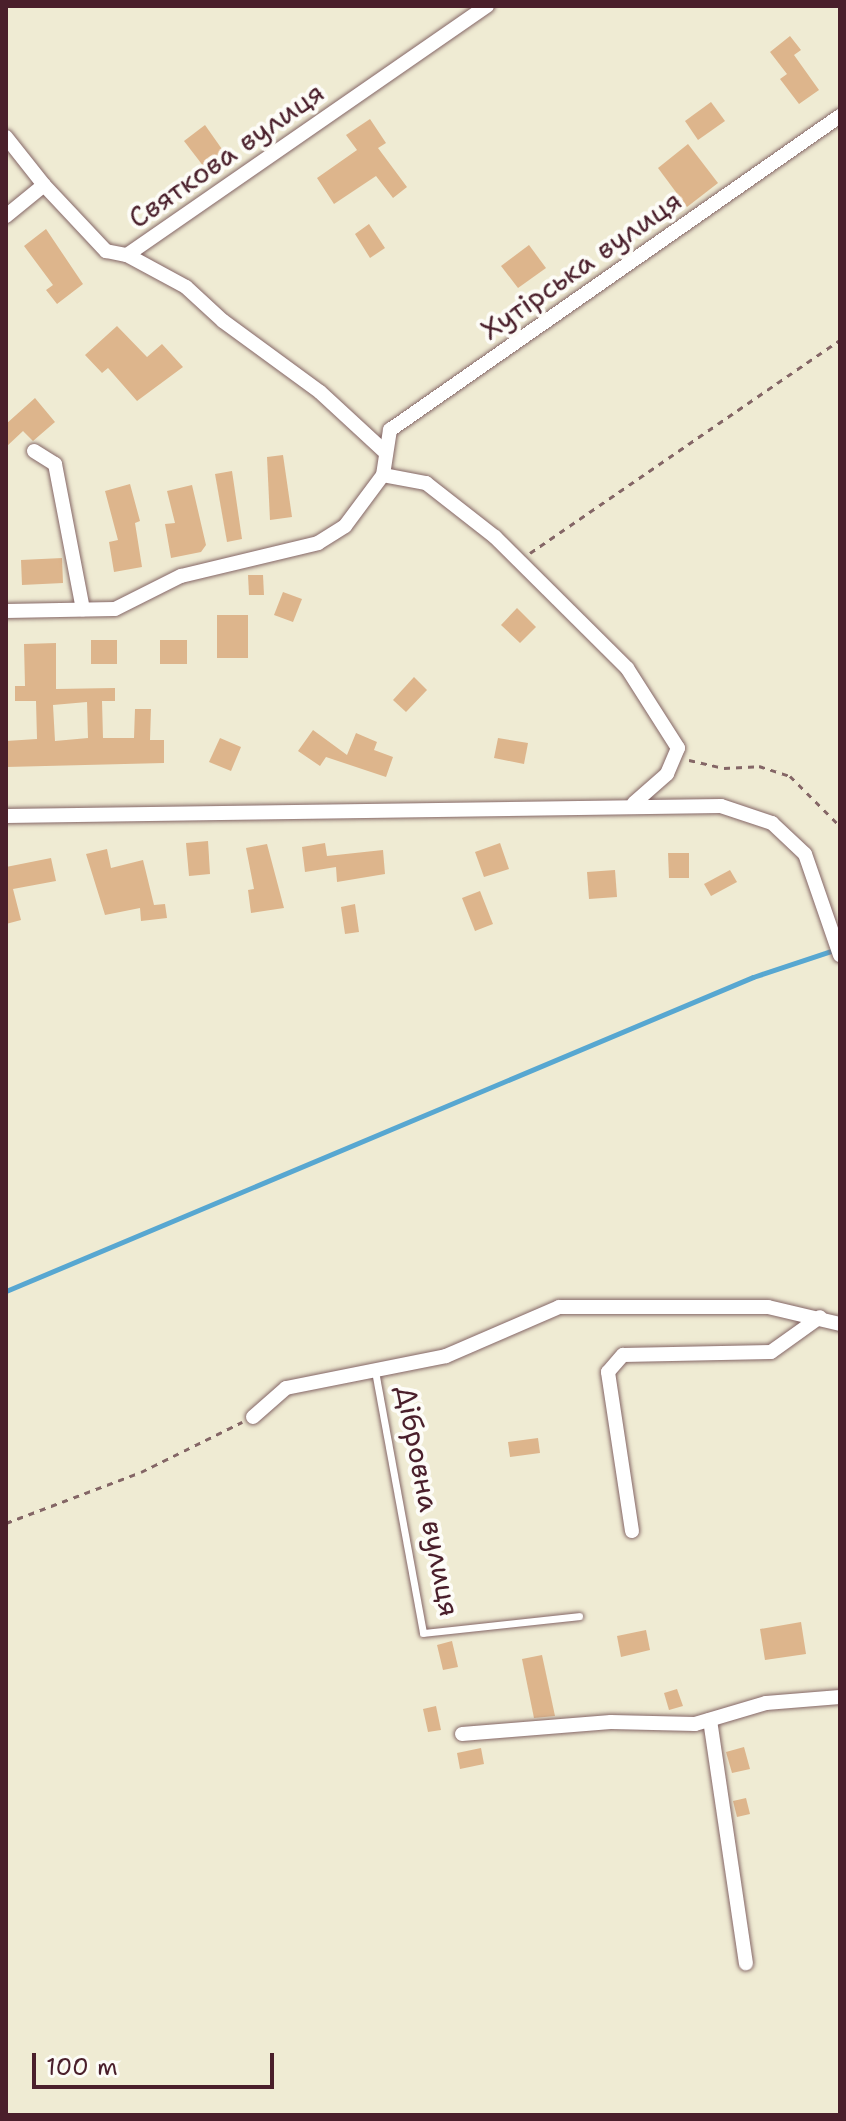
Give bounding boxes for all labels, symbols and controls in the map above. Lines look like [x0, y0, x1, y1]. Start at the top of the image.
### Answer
street label: Святкова вулиця [122, 75, 330, 235]
street label: Хутірська вулиця [474, 183, 688, 347]
street label: Дібровна вулиця [389, 1383, 467, 1619]
scale bar [36, 2037, 278, 2087]
text: 100 m [46, 2051, 118, 2083]

